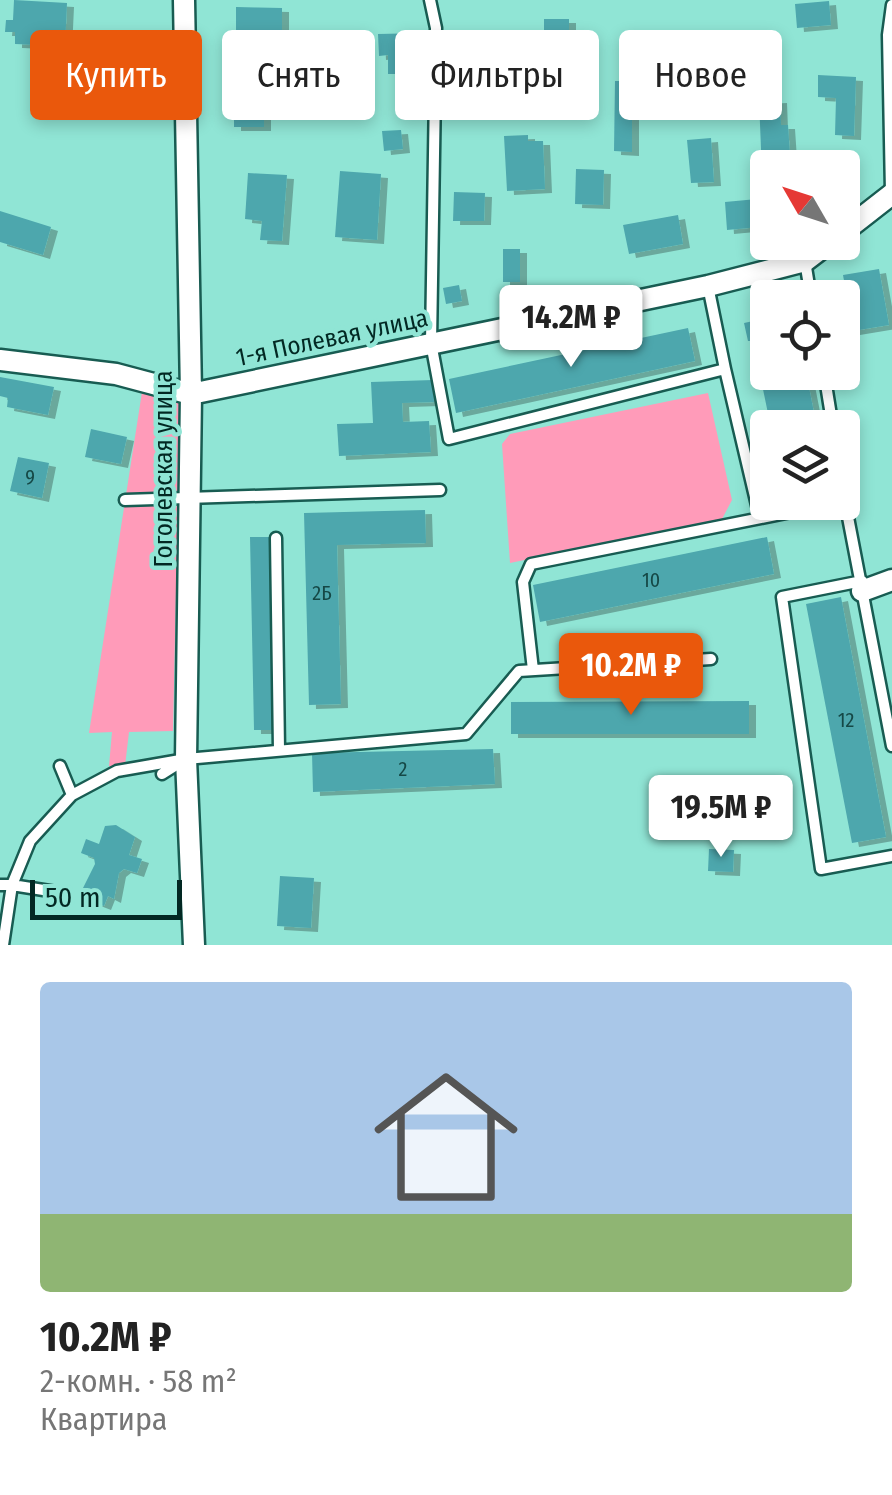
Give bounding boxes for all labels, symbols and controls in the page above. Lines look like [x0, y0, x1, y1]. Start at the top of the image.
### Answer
chip: Купить [30, 30, 202, 120]
chip: Снять [222, 30, 375, 120]
chip: Фильтры [395, 30, 599, 120]
chip: Новое [619, 30, 782, 120]
north arrow [750, 150, 860, 260]
map controls [750, 150, 860, 520]
button: locate [750, 280, 860, 390]
pin: 14.2M ₽ [479, 285, 663, 370]
text: 14.2M ₽ [521, 298, 621, 336]
street label: 1-я Полевая улица [233, 303, 431, 373]
street label: Гоголевская улица [149, 371, 179, 567]
button: layers [750, 410, 860, 520]
house number: 9 [25, 465, 35, 489]
house number: 10 [642, 568, 660, 592]
house number: 2Б [312, 581, 332, 605]
pin: 10.2M ₽ [539, 633, 723, 718]
text: 10.2M ₽ [581, 646, 681, 684]
house number: 12 [838, 708, 854, 732]
house number: 2 [399, 757, 408, 781]
pin: 19.5M ₽ [629, 775, 813, 860]
text: 19.5M ₽ [671, 788, 771, 826]
scale bar [30, 875, 182, 920]
text: 50 m [45, 881, 101, 914]
icon: home [356, 1047, 536, 1227]
text: 10.2M ₽ [40, 1312, 171, 1362]
text: 2-комн. · 58 m² [40, 1362, 237, 1400]
text: Квартира [40, 1400, 167, 1438]

